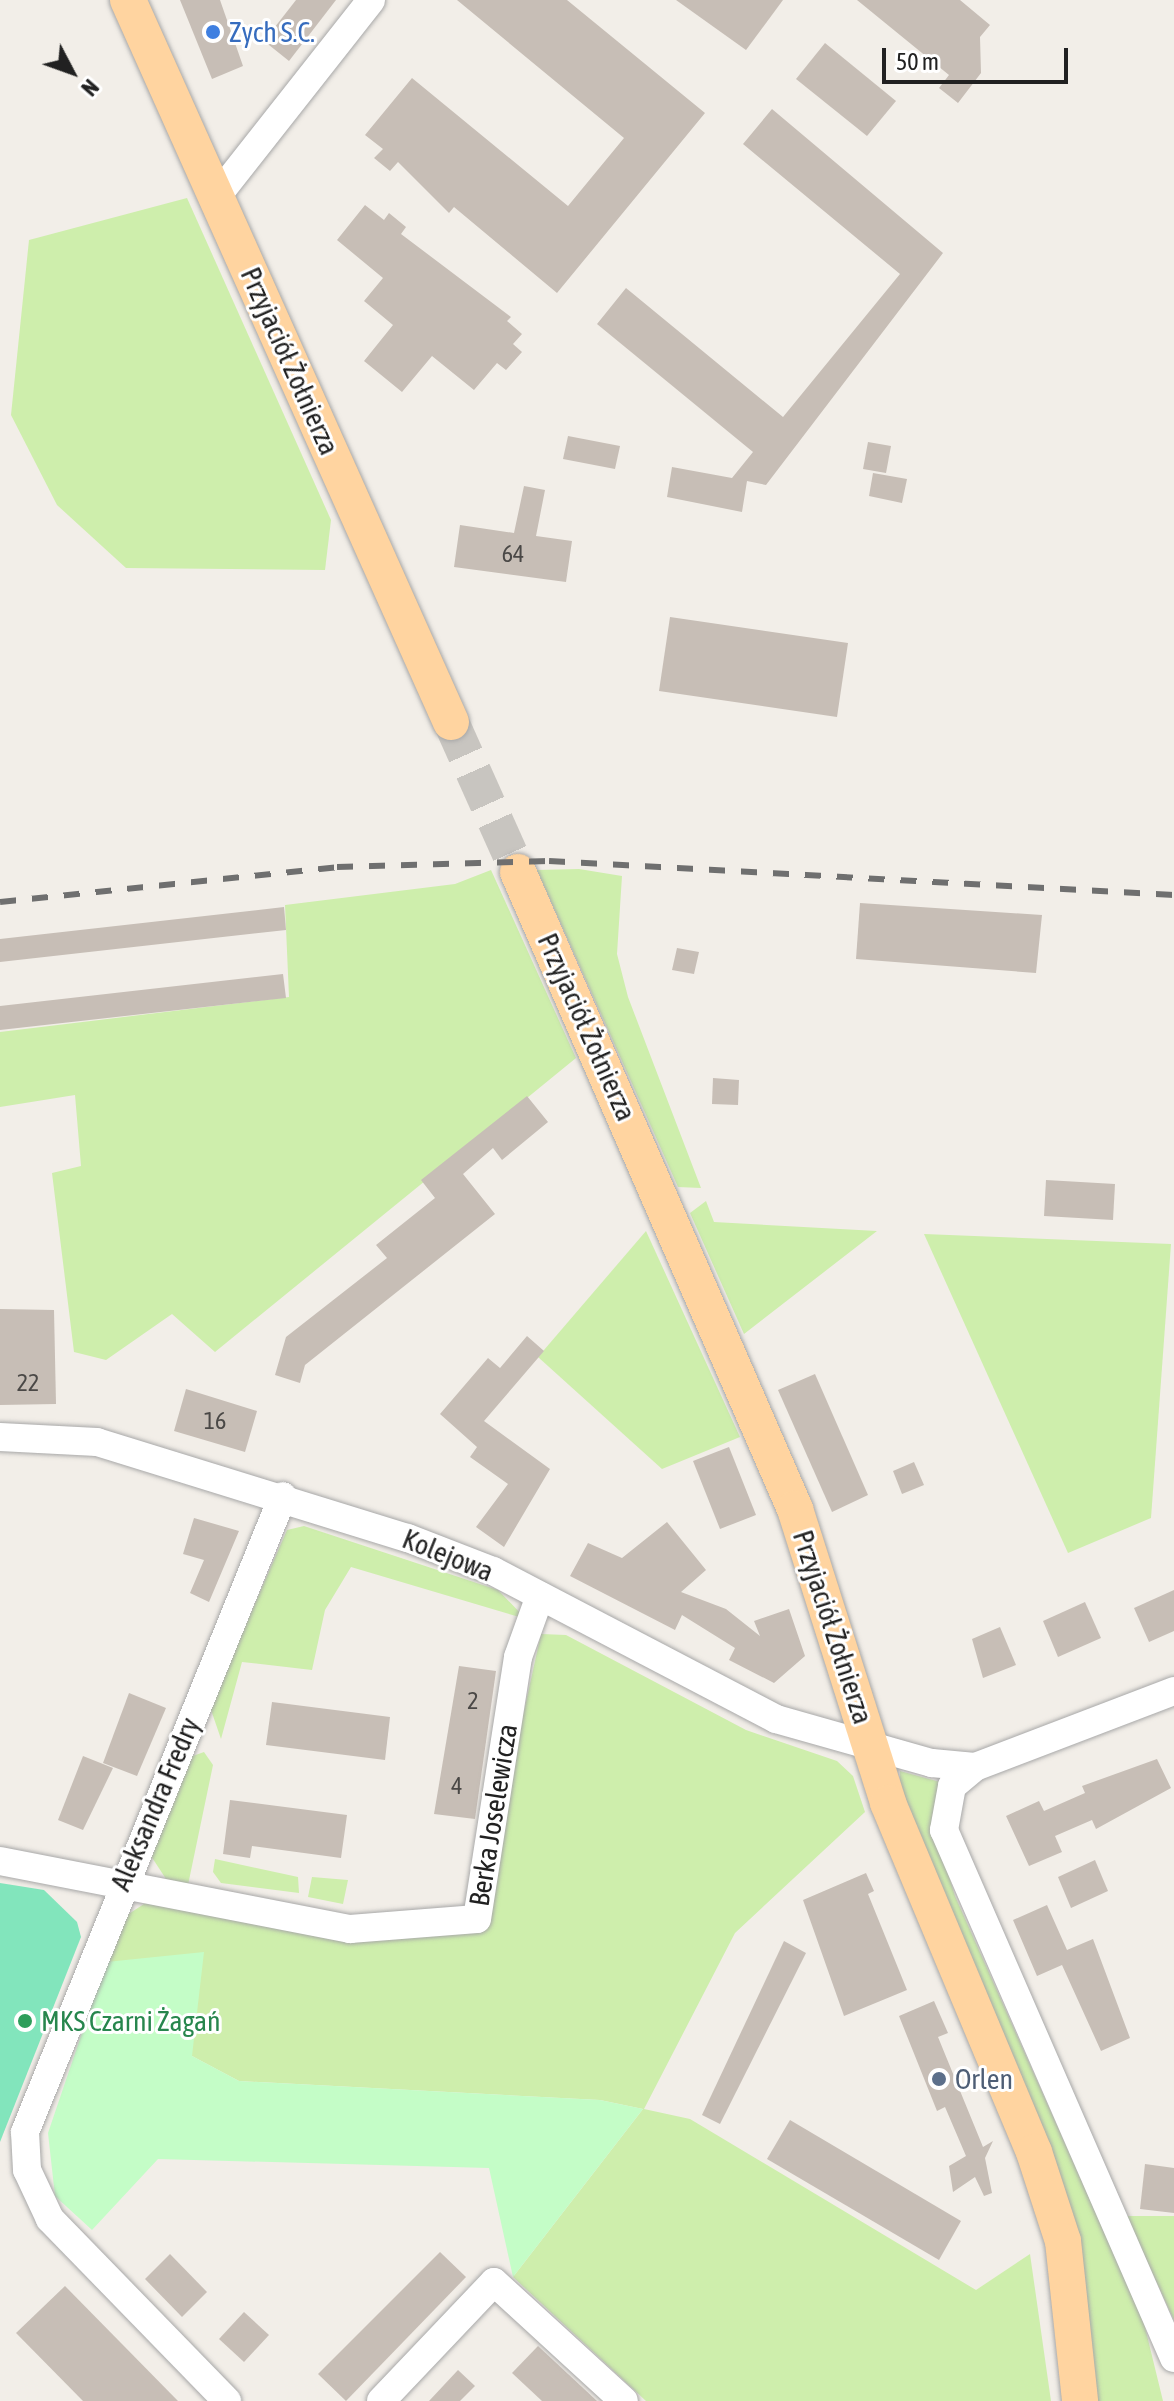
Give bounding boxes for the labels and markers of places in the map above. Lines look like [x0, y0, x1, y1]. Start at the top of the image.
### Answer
place label: Zych S.C. [229, 15, 315, 49]
marker: Zych S.C. [204, 23, 222, 41]
place label: MKS Czarni Żagań [41, 2004, 221, 2038]
marker: MKS Czarni Żagań [16, 2012, 34, 2030]
place label: Orlen [955, 2062, 1013, 2096]
marker: Orlen [930, 2070, 948, 2088]

